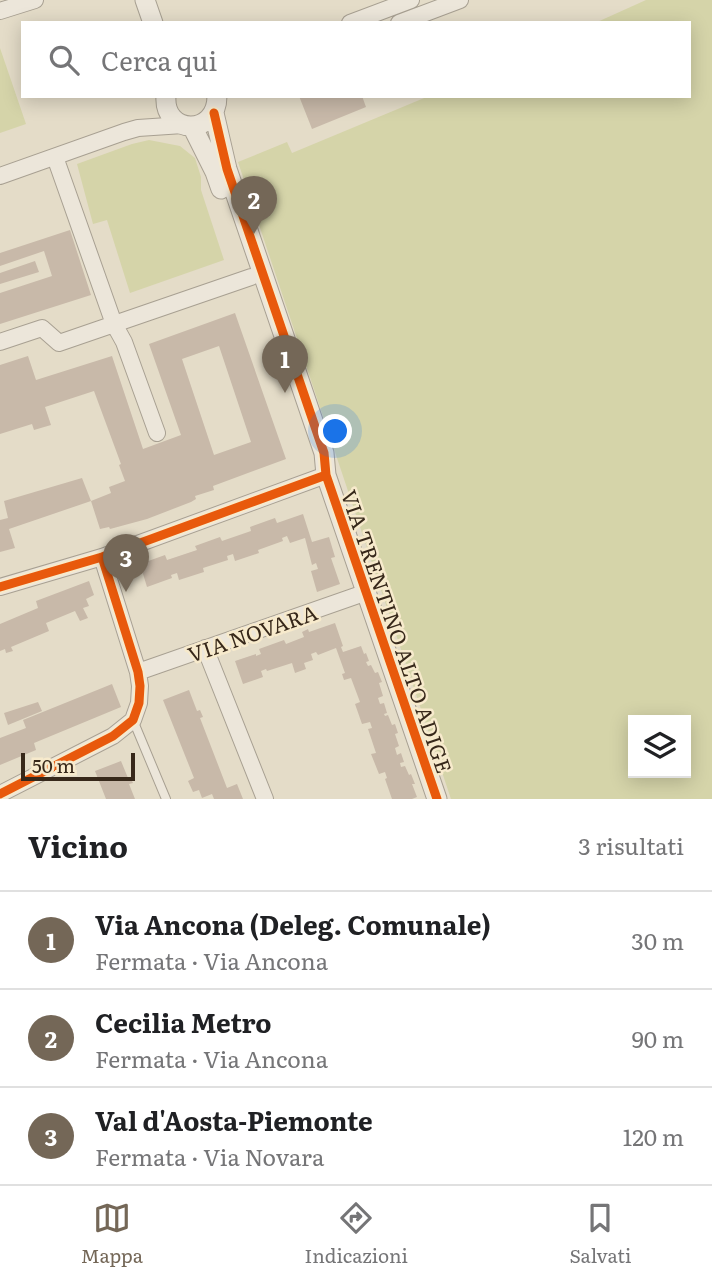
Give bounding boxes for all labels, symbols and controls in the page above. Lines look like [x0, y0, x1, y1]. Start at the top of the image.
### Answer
search box [21, 21, 691, 98]
text: Cerca qui [101, 40, 217, 79]
icon: search [45, 41, 83, 79]
pin: 2 [231, 176, 277, 234]
pin: 1 [262, 335, 308, 393]
your location [318, 414, 352, 448]
street label: VIA TRENTINO ALTO ADIGE [335, 485, 461, 777]
pin: 3 [103, 534, 149, 592]
street label: VIA NOVARA [183, 595, 322, 669]
map controls [628, 715, 691, 778]
button: layers [628, 715, 691, 778]
scale bar [21, 750, 135, 782]
text: 50 m [32, 751, 75, 779]
text: Vicino [28, 823, 128, 867]
text: 3 risultati [578, 828, 684, 862]
text: Via Ancona (Deleg. Comunale) [95, 904, 491, 943]
text: 1 [46, 923, 56, 957]
text: 30 m [631, 923, 684, 957]
text: Fermata · Via Ancona [95, 943, 328, 977]
text: Cecilia Metro [95, 1002, 271, 1041]
text: 2 [45, 1021, 57, 1055]
text: 90 m [632, 1021, 684, 1055]
text: Fermata · Via Ancona [95, 1041, 328, 1075]
text: Val d'Aosta-Piemonte [95, 1100, 373, 1139]
text: 3 [45, 1119, 57, 1153]
text: 120 m [623, 1119, 684, 1153]
text: Fermata · Via Novara [95, 1139, 324, 1173]
tab: Mappa [81, 1199, 143, 1269]
tab: Indicazioni [305, 1199, 408, 1269]
tab: Salvati [569, 1199, 631, 1269]

